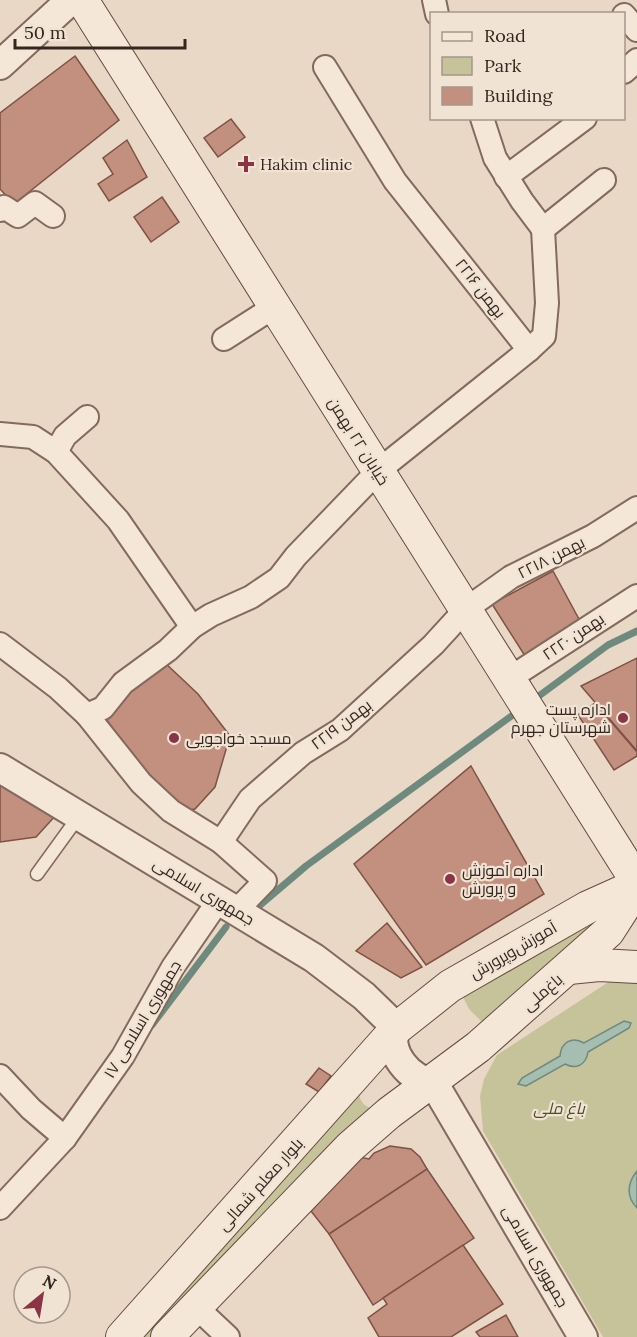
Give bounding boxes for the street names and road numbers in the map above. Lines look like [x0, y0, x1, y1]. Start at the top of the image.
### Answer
street label: ۲۲بهمن ۱۶ [451, 254, 511, 323]
street label: خیابان ۲۲ بهمن [323, 393, 394, 489]
street label: ۲۲بهمن ۱۸ [514, 532, 588, 583]
street label: ۲۲بهمن ۲۰ [538, 608, 608, 665]
street label: ۲۲بهمن ۱۹ [307, 695, 376, 754]
street label: جمهوری اسلامی [149, 853, 258, 930]
street label: آموزش‌و‌پرورش [466, 917, 562, 985]
street label: جمهوری اسلامی ۱۷ [99, 956, 186, 1082]
street label: باغ‌ملی [518, 969, 568, 1017]
street label: بلوار معلم شمالی [213, 1133, 309, 1236]
street label: جمهوری اسلامی [498, 1201, 573, 1311]

